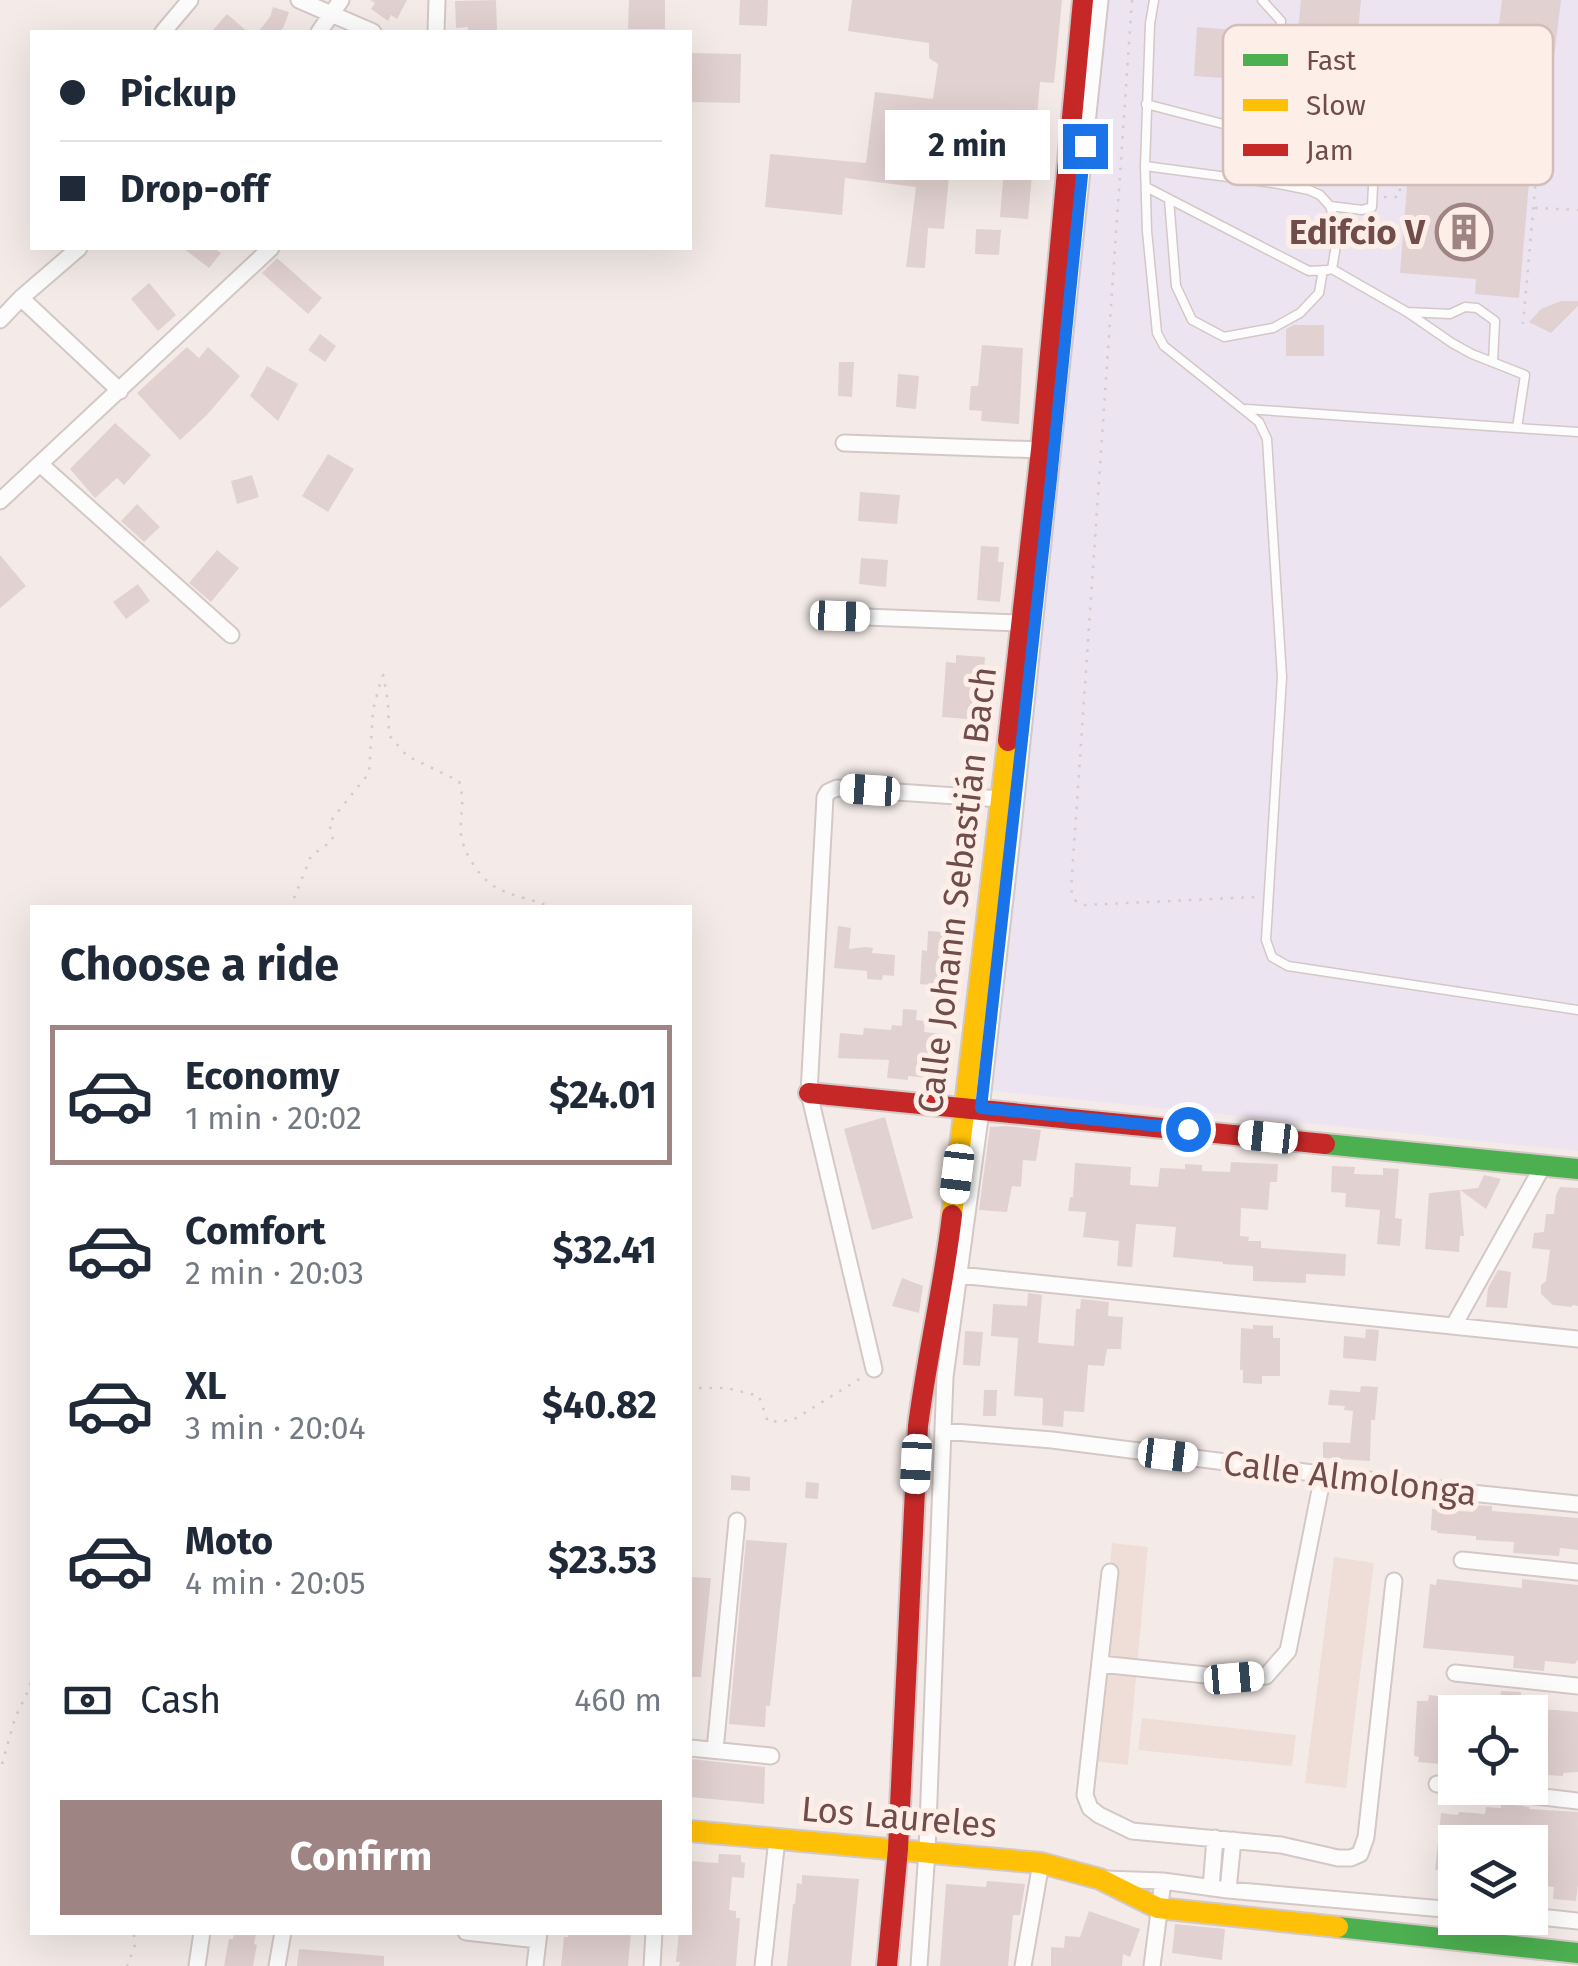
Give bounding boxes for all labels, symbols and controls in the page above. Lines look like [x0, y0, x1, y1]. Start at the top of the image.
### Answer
legend [1223, 25, 1553, 185]
text: Fast [1306, 44, 1357, 77]
text: Pickup [120, 70, 237, 116]
text: Slow [1306, 89, 1366, 122]
callout: 2 min [885, 111, 1050, 181]
route end [1063, 124, 1108, 169]
text: 2 min [928, 126, 1007, 164]
text: Jam [1306, 134, 1354, 167]
text: Drop-off [120, 166, 268, 212]
building icon: Edifcio V [1434, 202, 1494, 262]
place label: Edifcio V [1289, 211, 1426, 253]
car [809, 600, 871, 632]
street label: Calle Johann Sebastián Bach [909, 664, 1005, 1116]
car [839, 773, 901, 807]
text: Choose a ride [60, 938, 339, 992]
icon: car [65, 1050, 155, 1140]
text: Economy [185, 1053, 340, 1099]
text: $24.01 [549, 1072, 657, 1118]
text: 1 min · 20:02 [185, 1099, 362, 1137]
route start [1166, 1107, 1211, 1152]
car [1237, 1119, 1299, 1155]
car [938, 1142, 976, 1206]
icon: car [65, 1205, 155, 1295]
text: Comfort [185, 1208, 326, 1254]
text: $32.41 [552, 1227, 657, 1273]
text: 2 min · 20:03 [185, 1254, 364, 1292]
icon: car [65, 1360, 155, 1450]
text: XL [185, 1363, 227, 1409]
text: $40.82 [542, 1382, 657, 1428]
text: 3 min · 20:04 [185, 1409, 366, 1447]
car [899, 1433, 933, 1495]
car [1136, 1436, 1200, 1474]
street label: Calle Almolonga [1221, 1442, 1479, 1514]
icon: car [65, 1515, 155, 1605]
text: Moto [185, 1518, 273, 1564]
text: $23.53 [548, 1537, 657, 1583]
text: 4 min · 20:05 [185, 1564, 366, 1602]
car [1203, 1660, 1265, 1696]
icon: cash [60, 1673, 115, 1728]
text: Cash [140, 1677, 221, 1723]
text: 460 m [574, 1681, 662, 1719]
map controls [1438, 1695, 1548, 1935]
button: locate [1438, 1695, 1548, 1805]
street label: Los Laureles [799, 1788, 999, 1846]
button: Confirm [60, 1800, 662, 1915]
button: layers [1438, 1825, 1548, 1935]

